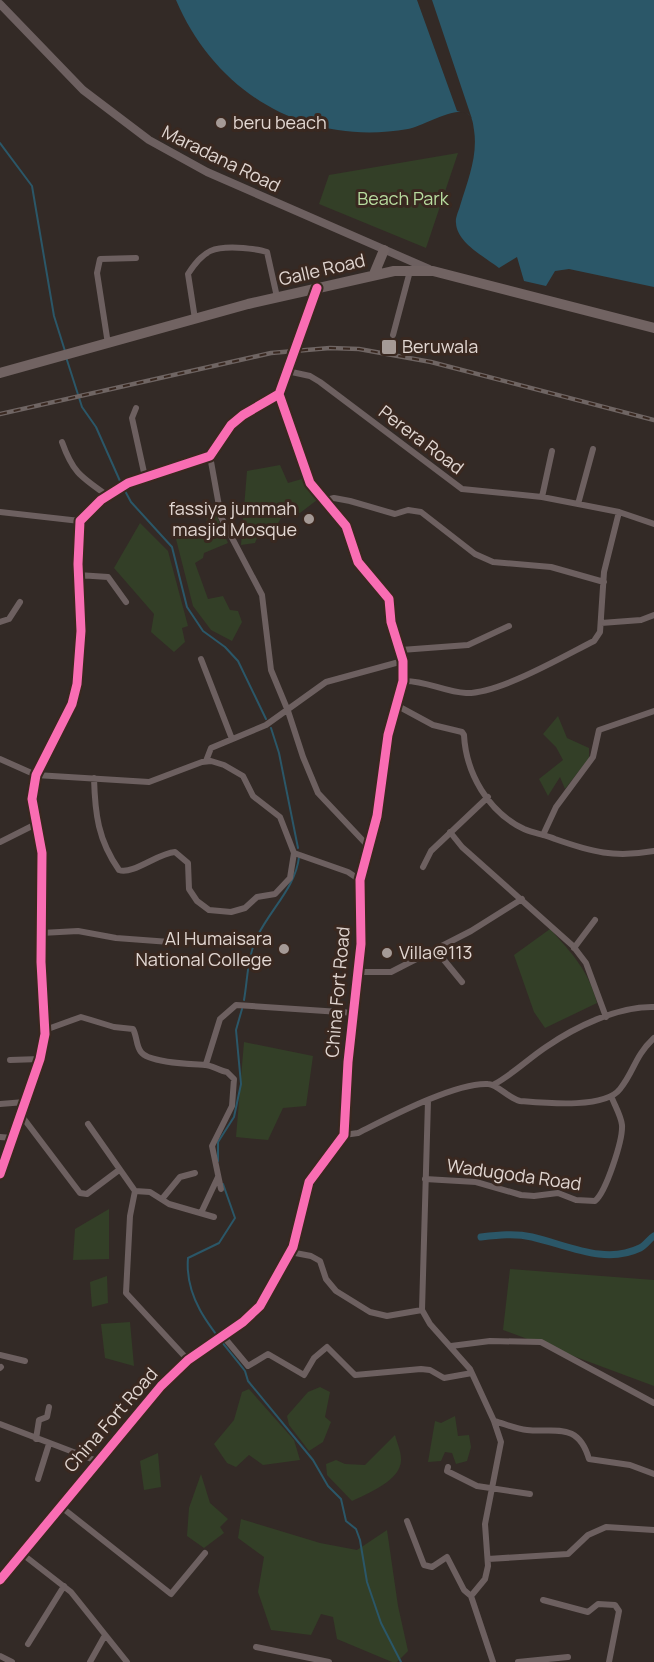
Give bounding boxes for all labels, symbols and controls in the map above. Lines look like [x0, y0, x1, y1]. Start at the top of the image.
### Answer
place label: beru beach [233, 110, 327, 134]
marker: beru beach [214, 116, 228, 130]
street label: Maradana Road [158, 119, 285, 197]
park label: Beach Park [357, 186, 450, 210]
street label: Galle Road [276, 247, 367, 291]
place label: Beruwala [402, 334, 478, 358]
marker: Beruwala [380, 338, 398, 356]
street label: Perera Road [374, 399, 469, 479]
place label: fassiya jummah masjid Mosque [169, 496, 297, 541]
marker: fassiya jummah masjid Mosque [302, 512, 316, 526]
street label: China Fort Road [319, 925, 355, 1058]
place label: Al Humaisara National College [135, 926, 272, 971]
place label: Villa@113 [399, 940, 472, 964]
marker: Al Humaisara National College [277, 942, 291, 956]
marker: Villa@113 [380, 946, 394, 960]
street label: Wadugoda Road [445, 1153, 583, 1195]
street label: China Fort Road [58, 1362, 162, 1477]

